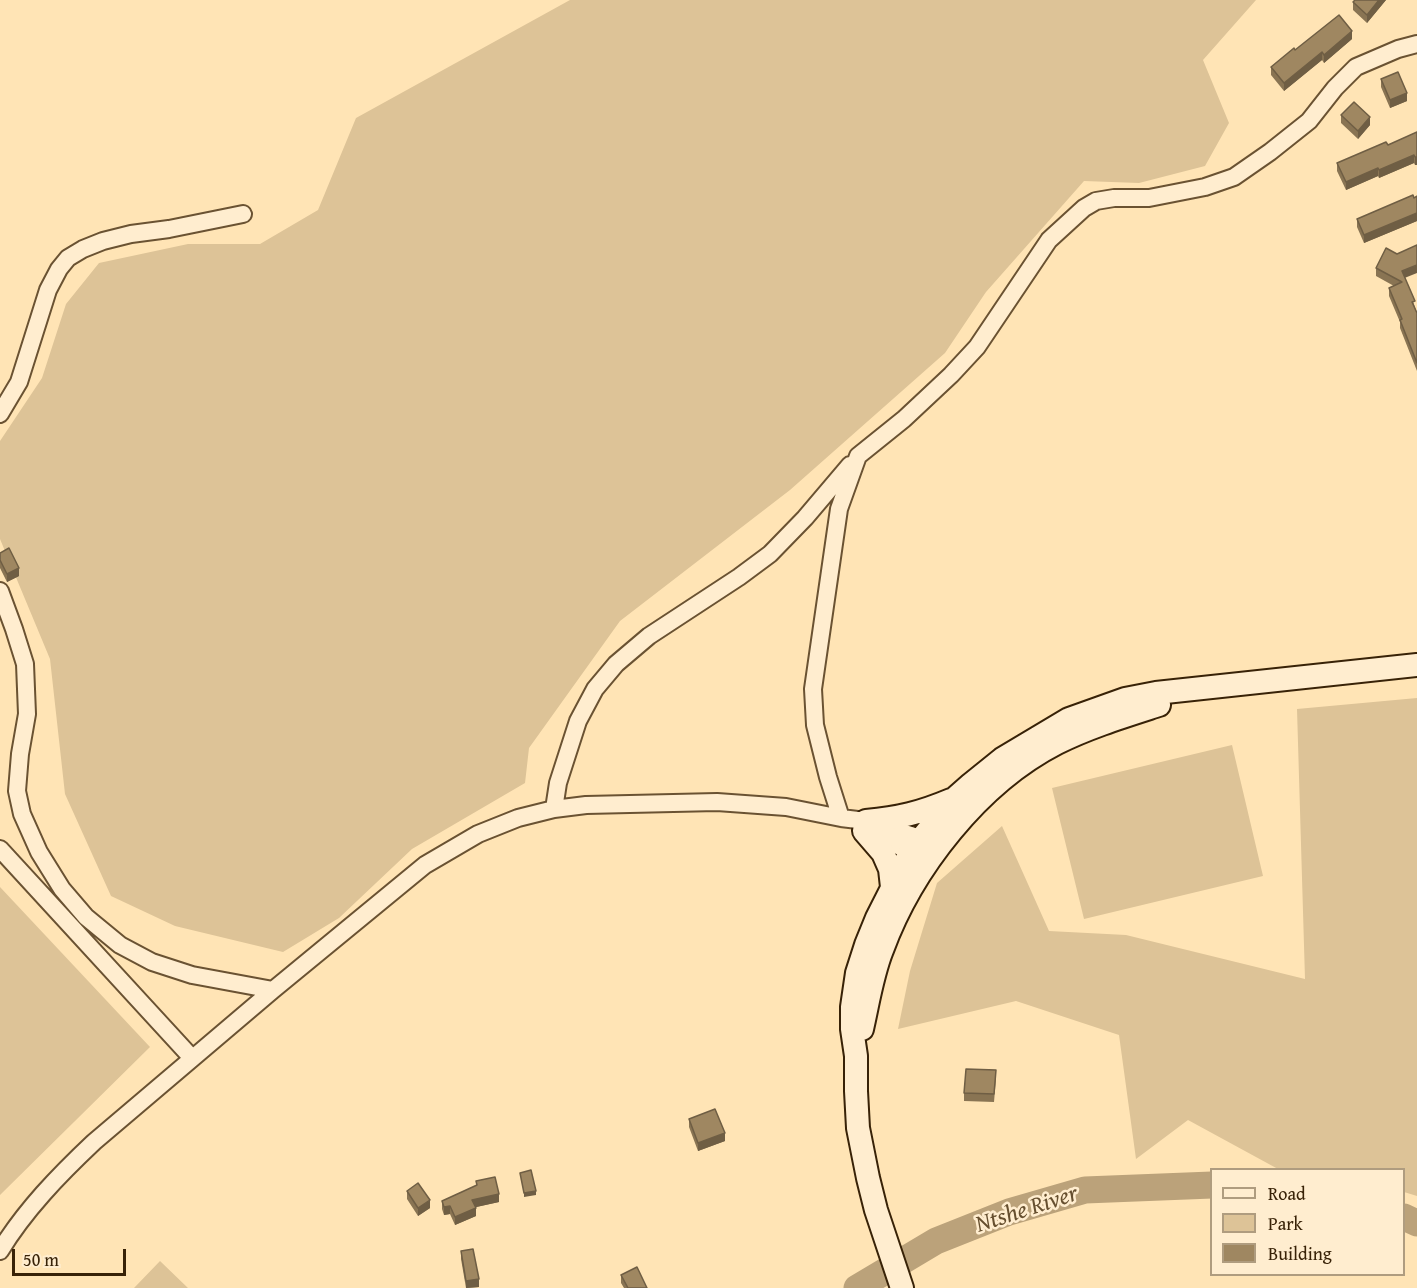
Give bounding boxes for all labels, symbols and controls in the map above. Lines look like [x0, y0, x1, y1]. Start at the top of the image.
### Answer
legend [1210, 1168, 1405, 1276]
water label: Ntshe River [972, 1180, 1082, 1240]
text: Road [1268, 1180, 1306, 1207]
text: Park [1268, 1210, 1303, 1237]
scale bar [15, 1237, 129, 1275]
text: Building [1268, 1240, 1332, 1267]
text: 50 m [23, 1246, 59, 1273]

